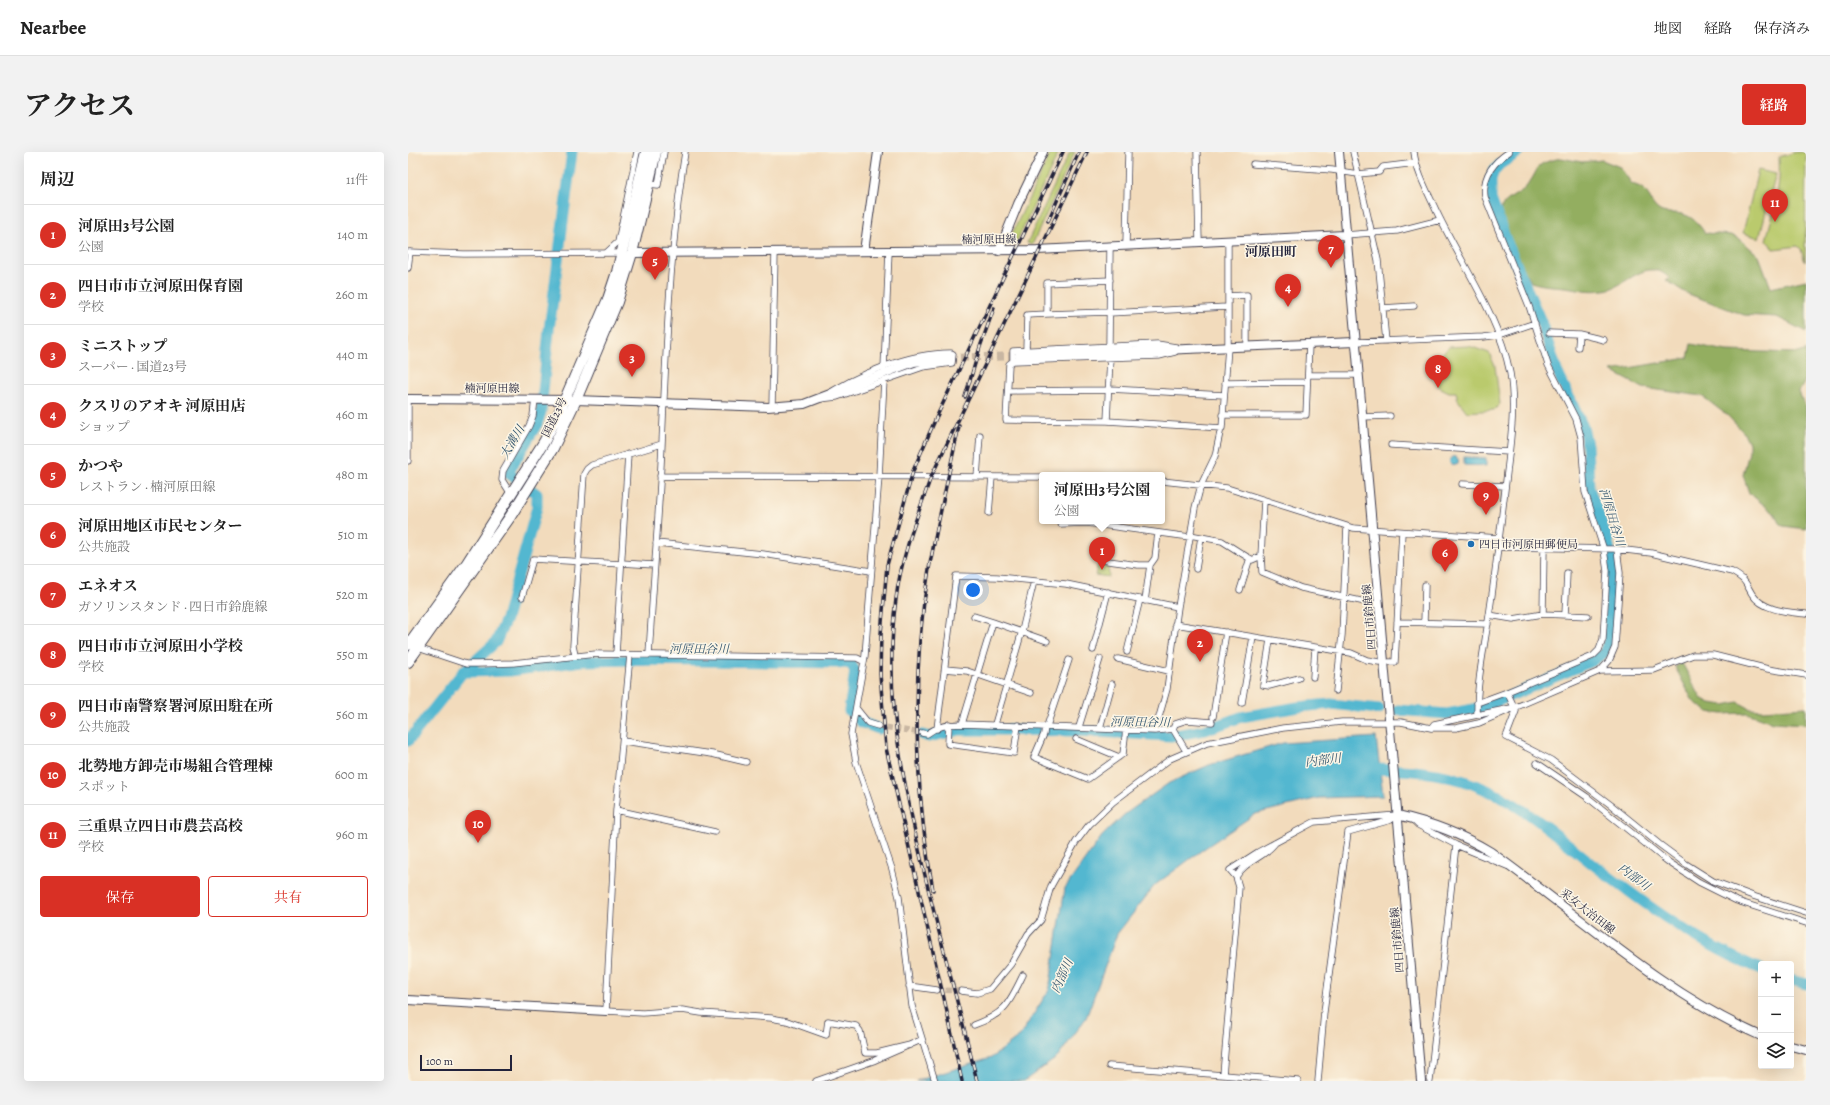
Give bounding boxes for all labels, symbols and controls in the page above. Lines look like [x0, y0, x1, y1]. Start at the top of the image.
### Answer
text: Nearbee [20, 15, 86, 41]
text: 地図 [1654, 19, 1682, 38]
text: 経路 [1704, 19, 1732, 38]
text: 保存済み [1754, 19, 1810, 38]
button: 経路 [1742, 84, 1806, 125]
text: アクセス [24, 87, 135, 125]
text: 周辺 [40, 168, 74, 191]
text: 11件 [346, 171, 368, 188]
pin: 11 [1762, 189, 1788, 222]
text: 河原田3号公園 [78, 216, 174, 236]
text: 1 [51, 226, 55, 243]
text: 140 m [337, 226, 368, 243]
street label: 楠河原田線 [961, 232, 1017, 247]
pin: 7 [1318, 235, 1344, 268]
text: 公園 [78, 238, 104, 255]
district label: 河原田町 [1245, 243, 1297, 260]
pin: 5 [642, 247, 668, 280]
pin: 4 [1275, 274, 1301, 307]
text: 四日市市立河原田保育園 [78, 276, 243, 296]
text: 2 [50, 286, 56, 303]
text: 260 m [335, 286, 368, 303]
text: 学校 [78, 298, 104, 315]
text: ミニストップ [78, 336, 168, 356]
pin: 3 [619, 344, 645, 377]
text: 3 [50, 346, 56, 363]
text: 440 m [336, 346, 368, 363]
pin: 8 [1425, 355, 1451, 388]
text: スーパー · 国道23号 [78, 358, 187, 375]
street label: 楠河原田線 [465, 381, 520, 396]
street label: 国道23号 [538, 395, 571, 440]
text: クスリのアオキ 河原田店 [78, 396, 245, 416]
text: 4 [50, 406, 56, 423]
text: 460 m [336, 406, 368, 423]
text: ショップ [78, 418, 130, 435]
water label: 大溝川 [496, 421, 529, 462]
text: かつや [78, 456, 123, 476]
text: 5 [50, 466, 56, 483]
text: 480 m [335, 466, 368, 483]
popup [1039, 472, 1165, 524]
text: レストラン · 楠河原田線 [78, 478, 215, 495]
text: 河原田3号公園 [1054, 480, 1150, 500]
pin: 9 [1473, 482, 1499, 515]
water label: 河原田谷川 [1596, 486, 1629, 550]
text: 公園 [1054, 502, 1080, 519]
text: 河原田地区市民センター [78, 516, 242, 536]
text: 6 [50, 526, 56, 543]
text: 510 m [338, 526, 368, 543]
pin: 1 [1089, 537, 1115, 570]
place label: 四日市河原田郵便局 [1479, 537, 1578, 552]
text: 公共施設 [78, 538, 130, 555]
pin: 6 [1432, 539, 1458, 572]
marker: 四日市河原田郵便局 [1466, 539, 1476, 549]
text: エネオス [78, 576, 138, 596]
your location [963, 580, 983, 600]
street label: 四日市鈴鹿線 [1359, 583, 1380, 650]
text: 7 [50, 586, 56, 603]
text: 520 m [336, 586, 368, 603]
text: ガソリンスタンド · 四日市鈴鹿線 [78, 598, 267, 615]
pin: 2 [1187, 629, 1213, 662]
text: 四日市市立河原田小学校 [78, 636, 243, 656]
water label: 河原田谷川 [669, 641, 731, 657]
text: 8 [50, 646, 56, 663]
text: 550 m [337, 646, 368, 663]
text: 学校 [78, 658, 104, 675]
text: 四日市南警察署河原田駐在所 [78, 696, 273, 716]
text: 9 [50, 706, 56, 723]
text: 560 m [336, 706, 368, 723]
water label: 河原田谷川 [1110, 713, 1172, 731]
text: 公共施設 [78, 718, 130, 735]
water label: 内部川 [1304, 750, 1344, 770]
text: 北勢地方卸売市場組合管理棟 [78, 756, 273, 776]
text: 10 [47, 766, 59, 783]
text: 600 m [335, 766, 368, 783]
text: スポット [78, 778, 130, 795]
pin: 10 [465, 810, 491, 843]
text: 三重県立四日市農芸高校 [78, 816, 243, 836]
text: 11 [48, 826, 58, 843]
text: 960 m [336, 826, 368, 843]
text: 学校 [78, 838, 104, 855]
water label: 内部川 [1615, 860, 1655, 895]
button: 保存 [40, 876, 200, 917]
button: 共有 [208, 876, 368, 917]
street label: 采女大治田線 [1557, 885, 1618, 938]
street label: 四日市鈴鹿線 [1387, 906, 1408, 973]
water label: 内部川 [1047, 954, 1077, 996]
map controls [1758, 961, 1794, 1069]
button: + [1758, 961, 1794, 997]
button: − [1758, 997, 1794, 1033]
button: layers [1758, 1033, 1794, 1069]
scale bar [420, 1053, 512, 1072]
text: 100 m [426, 1054, 453, 1069]

